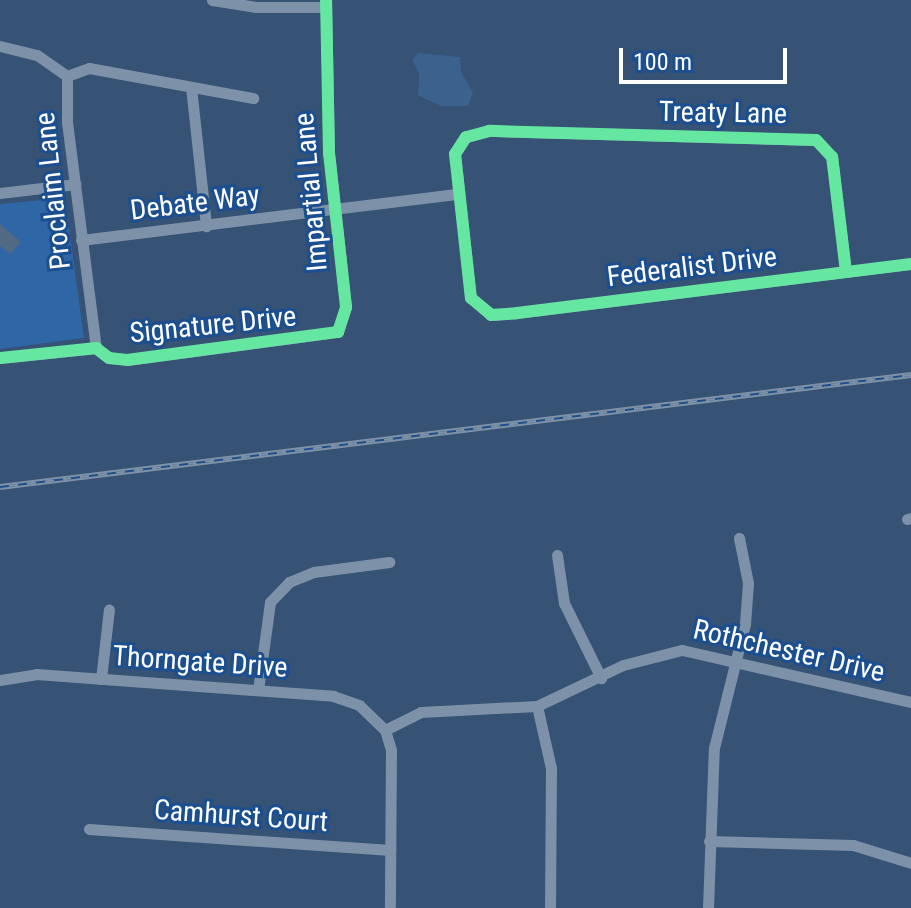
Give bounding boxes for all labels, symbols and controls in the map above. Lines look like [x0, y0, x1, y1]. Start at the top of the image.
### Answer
scale bar [623, 32, 791, 82]
text: 100 m [633, 48, 692, 76]
street label: Treaty Lane [659, 95, 787, 131]
street label: Proclaim Lane [28, 111, 78, 271]
street label: Impartial Lane [287, 111, 335, 273]
street label: Debate Way [128, 178, 262, 228]
street label: Federalist Drive [605, 240, 779, 294]
street label: Signature Drive [128, 300, 298, 350]
street label: Rothchester Drive [690, 613, 888, 689]
street label: Thorngate Drive [111, 639, 289, 685]
street label: Camhurst Court [153, 793, 329, 839]

